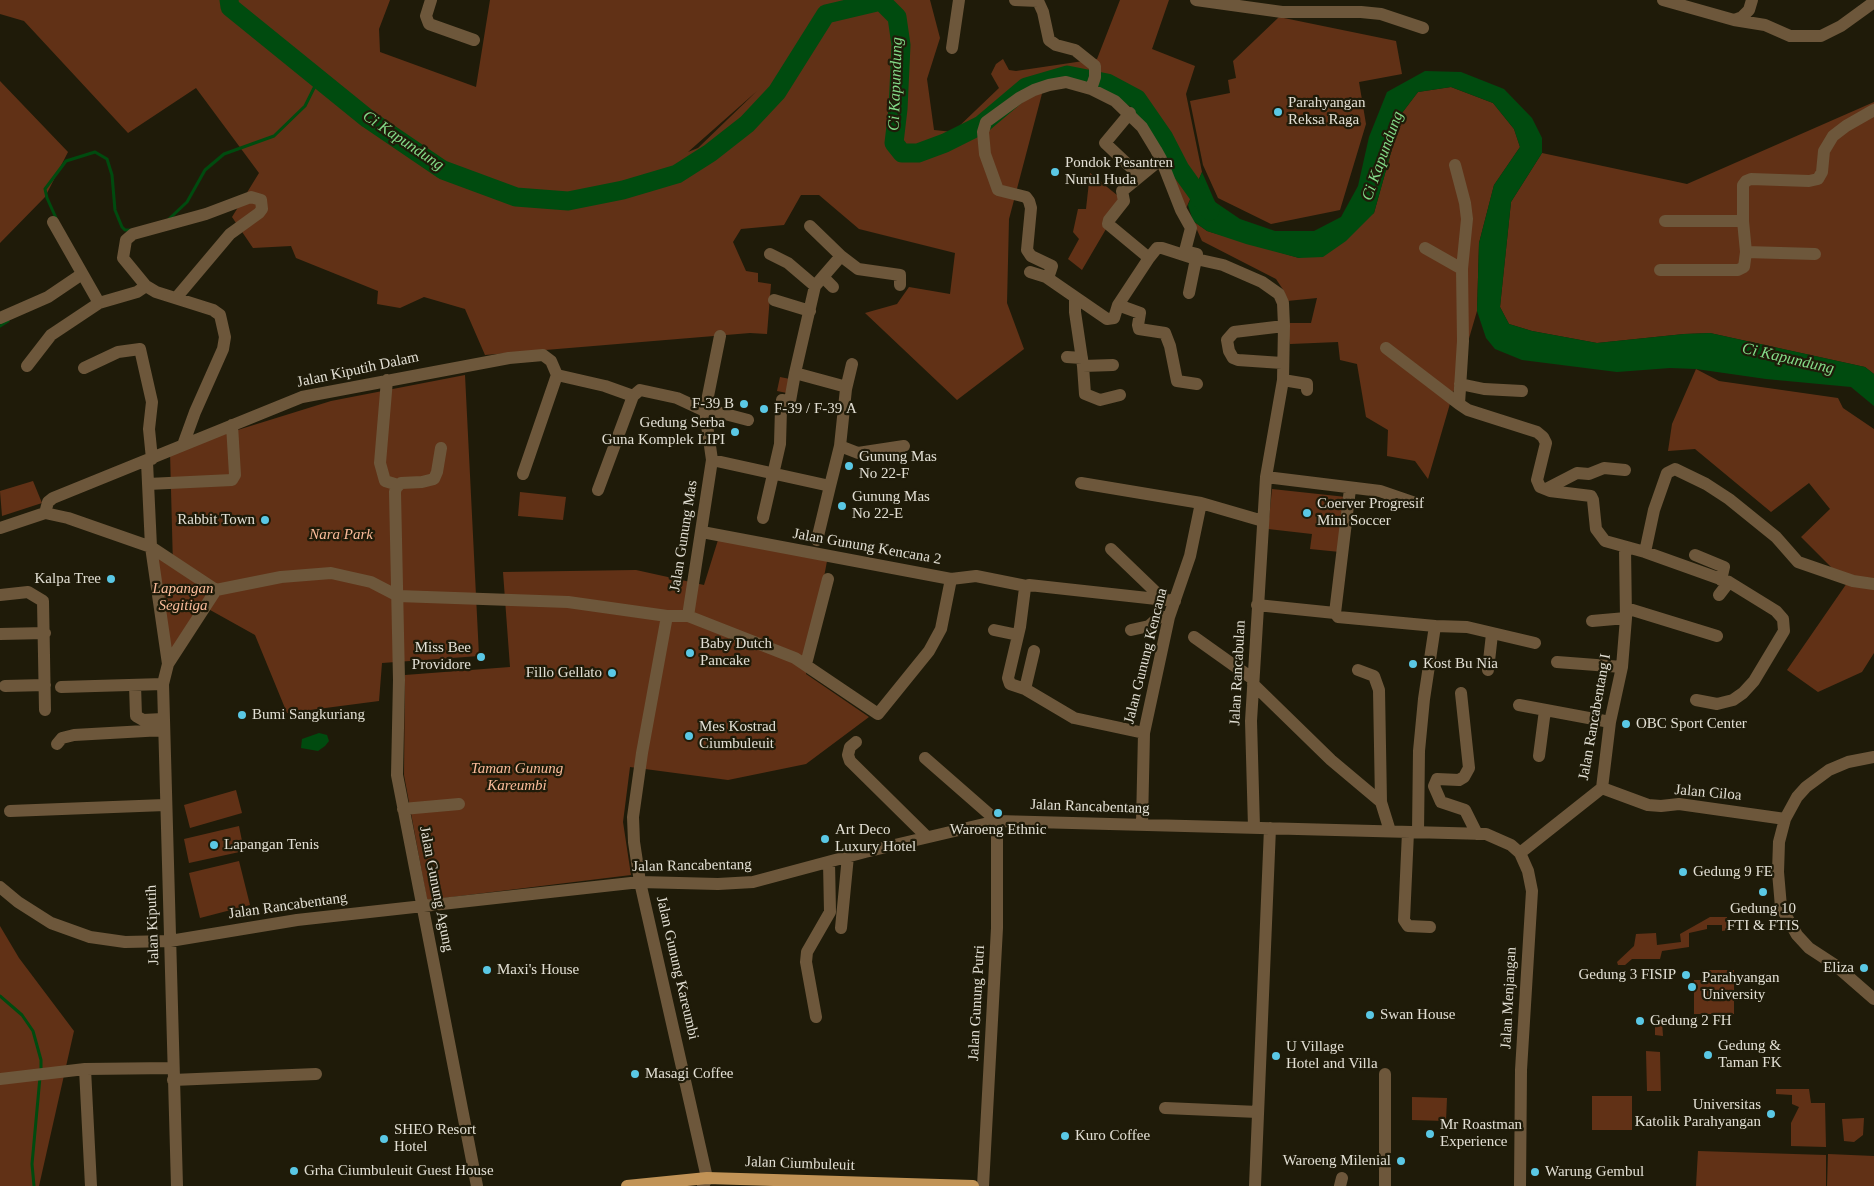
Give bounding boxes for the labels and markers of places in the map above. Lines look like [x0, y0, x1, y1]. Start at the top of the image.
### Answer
place label: Parahyangan Reksa Raga [1288, 94, 1365, 129]
marker: Parahyangan Reksa Raga [1272, 106, 1284, 118]
place label: Pondok Pesantren Nurul Huda [1065, 154, 1173, 189]
marker: Pondok Pesantren Nurul Huda [1049, 166, 1061, 178]
place label: F-39 B [692, 395, 734, 413]
marker: F-39 B [738, 398, 750, 410]
place label: F-39 / F-39 A [774, 400, 857, 418]
marker: F-39 / F-39 A [758, 403, 770, 415]
place label: Gedung Serba Guna Komplek LIPI [602, 414, 725, 449]
marker: Gedung Serba Guna Komplek LIPI [729, 426, 741, 438]
place label: Gunung Mas No 22-F [859, 448, 937, 483]
marker: Gunung Mas No 22-F [843, 460, 855, 472]
place label: Gunung Mas No 22-E [852, 488, 930, 523]
place label: Coerver Progresif Mini Soccer [1317, 495, 1424, 530]
marker: Gunung Mas No 22-E [836, 500, 848, 512]
marker: Coerver Progresif Mini Soccer [1301, 507, 1313, 519]
place label: Rabbit Town [177, 511, 255, 529]
marker: Rabbit Town [259, 514, 271, 526]
place label: Kalpa Tree [34, 570, 101, 588]
marker: Kalpa Tree [105, 573, 117, 585]
place label: Baby Dutch Pancake [700, 635, 772, 670]
place label: Miss Bee Providore [412, 639, 471, 674]
marker: Baby Dutch Pancake [684, 647, 696, 659]
marker: Miss Bee Providore [475, 651, 487, 663]
place label: Kost Bu Nia [1423, 655, 1498, 673]
marker: Kost Bu Nia [1407, 658, 1419, 670]
place label: Fillo Gellato [526, 664, 602, 682]
marker: Fillo Gellato [606, 667, 618, 679]
place label: Bumi Sangkuriang [252, 706, 365, 724]
marker: Bumi Sangkuriang [236, 709, 248, 721]
place label: OBC Sport Center [1636, 715, 1747, 733]
place label: Mes Kostrad Ciumbuleuit [699, 718, 776, 753]
marker: OBC Sport Center [1620, 718, 1632, 730]
marker: Mes Kostrad Ciumbuleuit [683, 730, 695, 742]
marker: Waroeng Ethnic [992, 807, 1004, 819]
place label: Art Deco Luxury Hotel [835, 821, 916, 856]
place label: Waroeng Ethnic [950, 821, 1046, 839]
marker: Art Deco Luxury Hotel [819, 833, 831, 845]
place label: Lapangan Tenis [224, 836, 319, 854]
marker: Lapangan Tenis [208, 839, 220, 851]
place label: Gedung 9 FE [1693, 863, 1773, 881]
marker: Gedung 9 FE [1677, 866, 1689, 878]
marker: Gedung 10 FTI & FTIS [1757, 886, 1769, 898]
place label: Gedung 10 FTI & FTIS [1727, 900, 1799, 935]
place label: Eliza [1823, 959, 1854, 977]
place label: Maxi's House [497, 961, 579, 979]
marker: Eliza [1858, 962, 1870, 974]
marker: Maxi's House [481, 964, 493, 976]
place label: Gedung 3 FISIP [1578, 966, 1676, 984]
marker: Gedung 3 FISIP [1680, 969, 1692, 981]
place label: Parahyangan University [1702, 969, 1779, 1004]
marker: Parahyangan University [1686, 981, 1698, 993]
place label: Swan House [1380, 1006, 1455, 1024]
marker: Swan House [1364, 1009, 1376, 1021]
place label: Gedung 2 FH [1650, 1012, 1732, 1030]
marker: Gedung 2 FH [1634, 1015, 1646, 1027]
place label: Gedung & Taman FK [1718, 1037, 1782, 1072]
place label: U Village Hotel and Villa [1286, 1038, 1378, 1073]
marker: Gedung & Taman FK [1702, 1049, 1714, 1061]
marker: U Village Hotel and Villa [1270, 1050, 1282, 1062]
place label: Masagi Coffee [645, 1065, 733, 1083]
marker: Masagi Coffee [629, 1068, 641, 1080]
place label: Universitas Katolik Parahyangan [1635, 1096, 1761, 1131]
marker: Universitas Katolik Parahyangan [1765, 1108, 1777, 1120]
place label: Mr Roastman Experience [1440, 1116, 1522, 1151]
place label: SHEO Resort Hotel [394, 1121, 476, 1156]
place label: Kuro Coffee [1075, 1127, 1150, 1145]
marker: Mr Roastman Experience [1424, 1128, 1436, 1140]
marker: Kuro Coffee [1059, 1130, 1071, 1142]
marker: SHEO Resort Hotel [378, 1133, 390, 1145]
place label: Waroeng Milenial [1283, 1152, 1391, 1170]
marker: Waroeng Milenial [1395, 1155, 1407, 1167]
place label: Grha Ciumbuleuit Guest House [304, 1162, 494, 1180]
place label: Warung Gembul [1545, 1163, 1644, 1181]
marker: Grha Ciumbuleuit Guest House [288, 1165, 300, 1177]
marker: Warung Gembul [1529, 1166, 1541, 1178]

